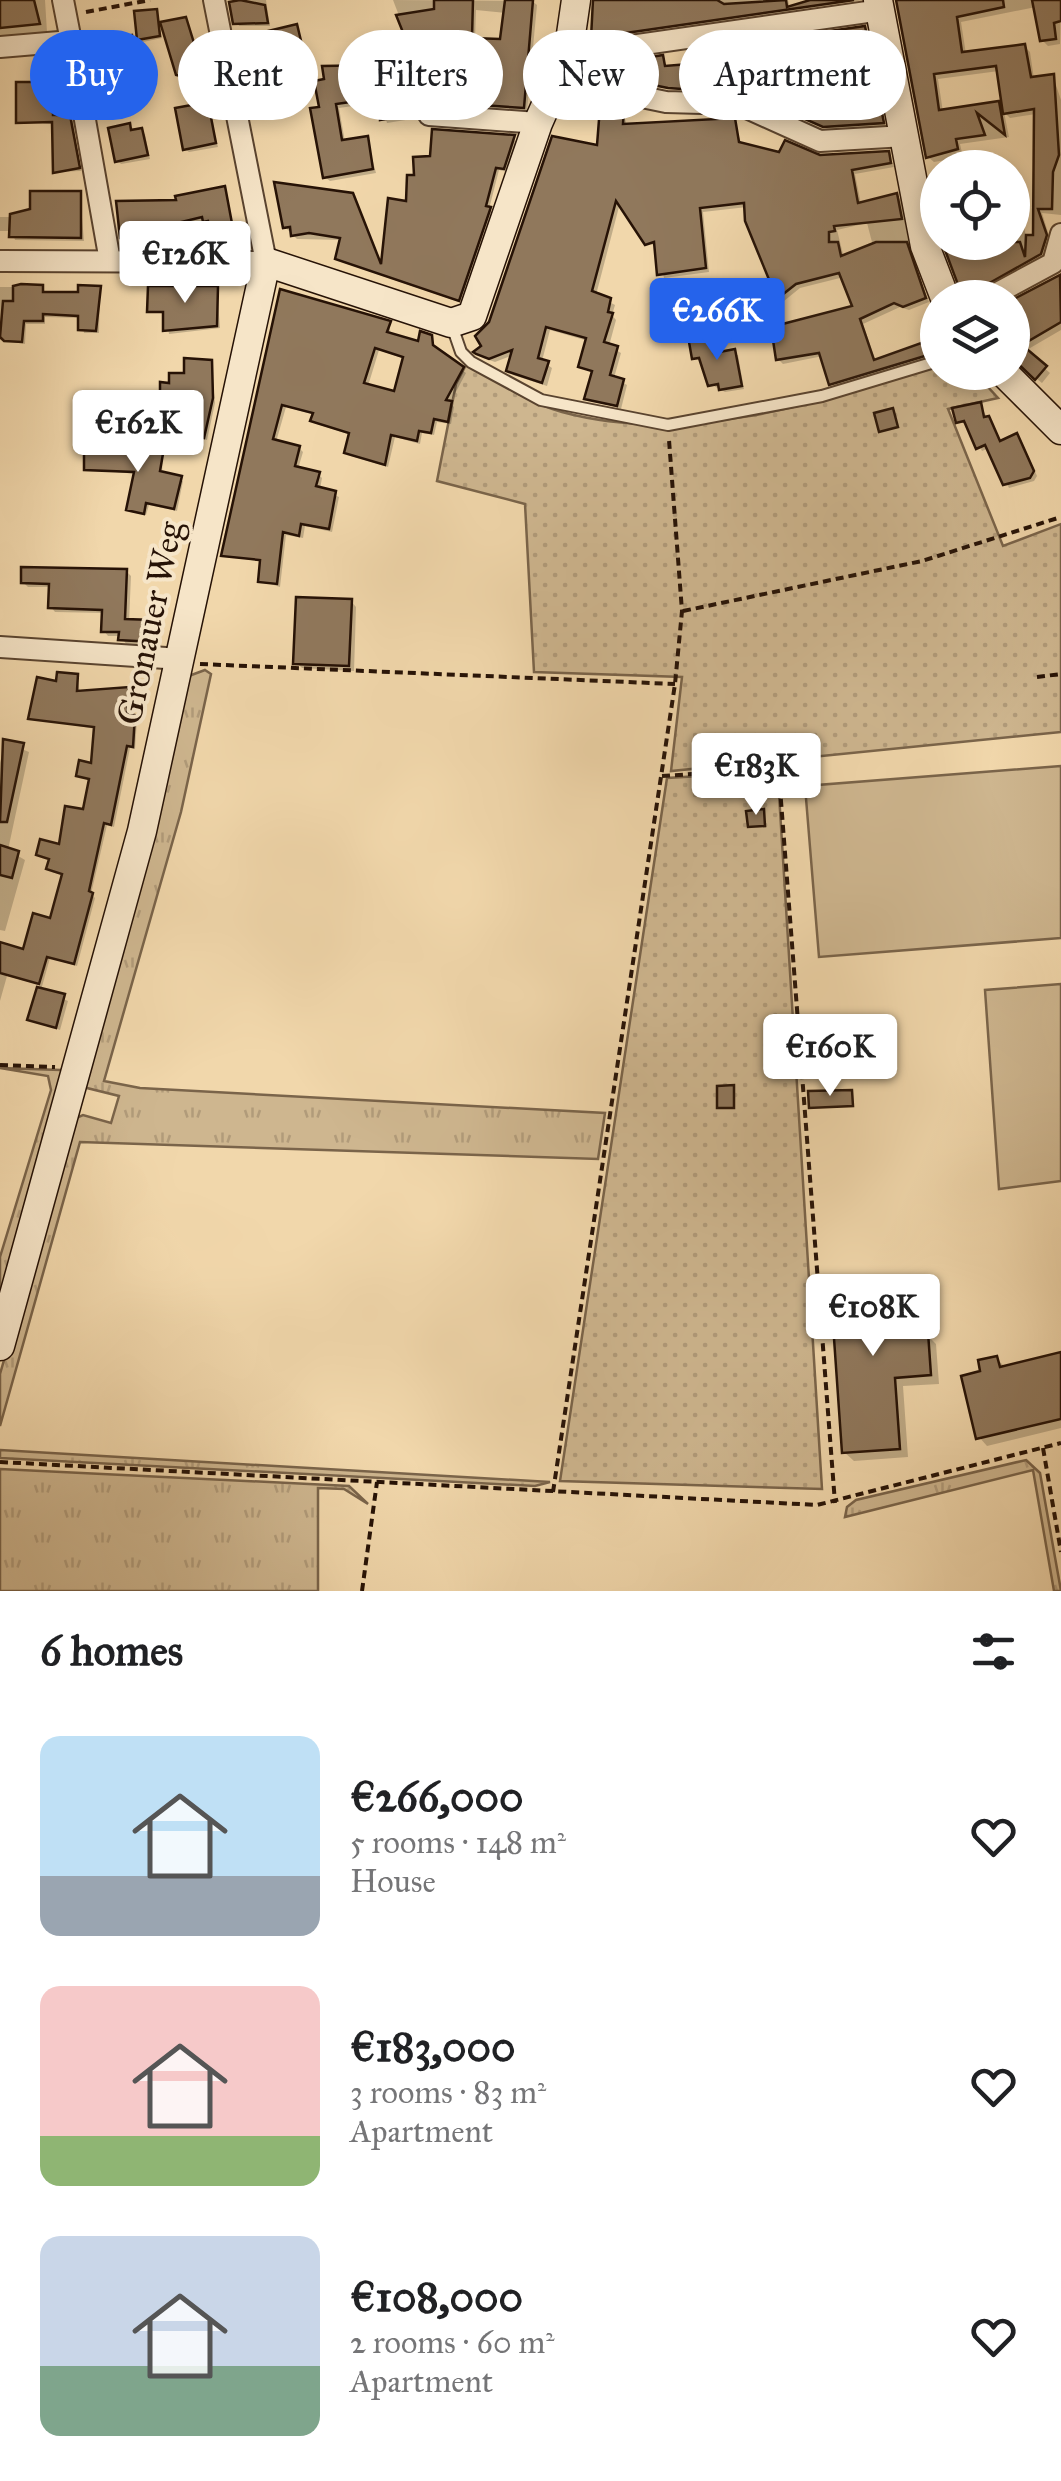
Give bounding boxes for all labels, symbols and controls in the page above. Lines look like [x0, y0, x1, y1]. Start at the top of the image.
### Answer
chip: Buy [30, 30, 158, 120]
chip: Rent [178, 30, 318, 120]
chip: Filters [338, 30, 503, 120]
chip: New [523, 30, 659, 120]
chip: Apartment [679, 30, 906, 120]
map controls [920, 150, 1030, 390]
button: locate [920, 150, 1030, 260]
pin: €126K [115, 221, 255, 306]
text: €126K [142, 234, 228, 273]
pin: €266K [647, 278, 787, 363]
button: layers [920, 280, 1030, 390]
text: €266K [672, 291, 762, 330]
pin: €162K [68, 390, 208, 475]
text: €162K [95, 403, 181, 442]
street label: Gronauer Weg [107, 517, 193, 729]
pin: €183K [686, 733, 826, 818]
text: €183K [714, 746, 798, 785]
pin: €160K [760, 1014, 900, 1099]
text: €160K [785, 1027, 875, 1066]
pin: €108K [803, 1274, 943, 1359]
text: €108K [828, 1287, 918, 1326]
icon: filters [966, 1624, 1021, 1679]
text: 6 homes [40, 1625, 183, 1677]
text: €266,000 [350, 1771, 523, 1823]
icon: home [120, 1776, 240, 1896]
icon: heart [966, 1809, 1021, 1864]
text: 5 rooms · 148 m² [350, 1823, 566, 1862]
text: House [350, 1862, 436, 1901]
text: €183,000 [350, 2021, 515, 2073]
icon: home [120, 2026, 240, 2146]
icon: heart [966, 2059, 1021, 2114]
text: 3 rooms · 83 m² [350, 2073, 546, 2112]
text: Apartment [350, 2112, 493, 2151]
text: €108,000 [350, 2271, 523, 2323]
icon: home [120, 2276, 240, 2396]
icon: heart [966, 2309, 1021, 2364]
text: 2 rooms · 60 m² [350, 2323, 555, 2362]
text: Apartment [350, 2362, 493, 2401]

